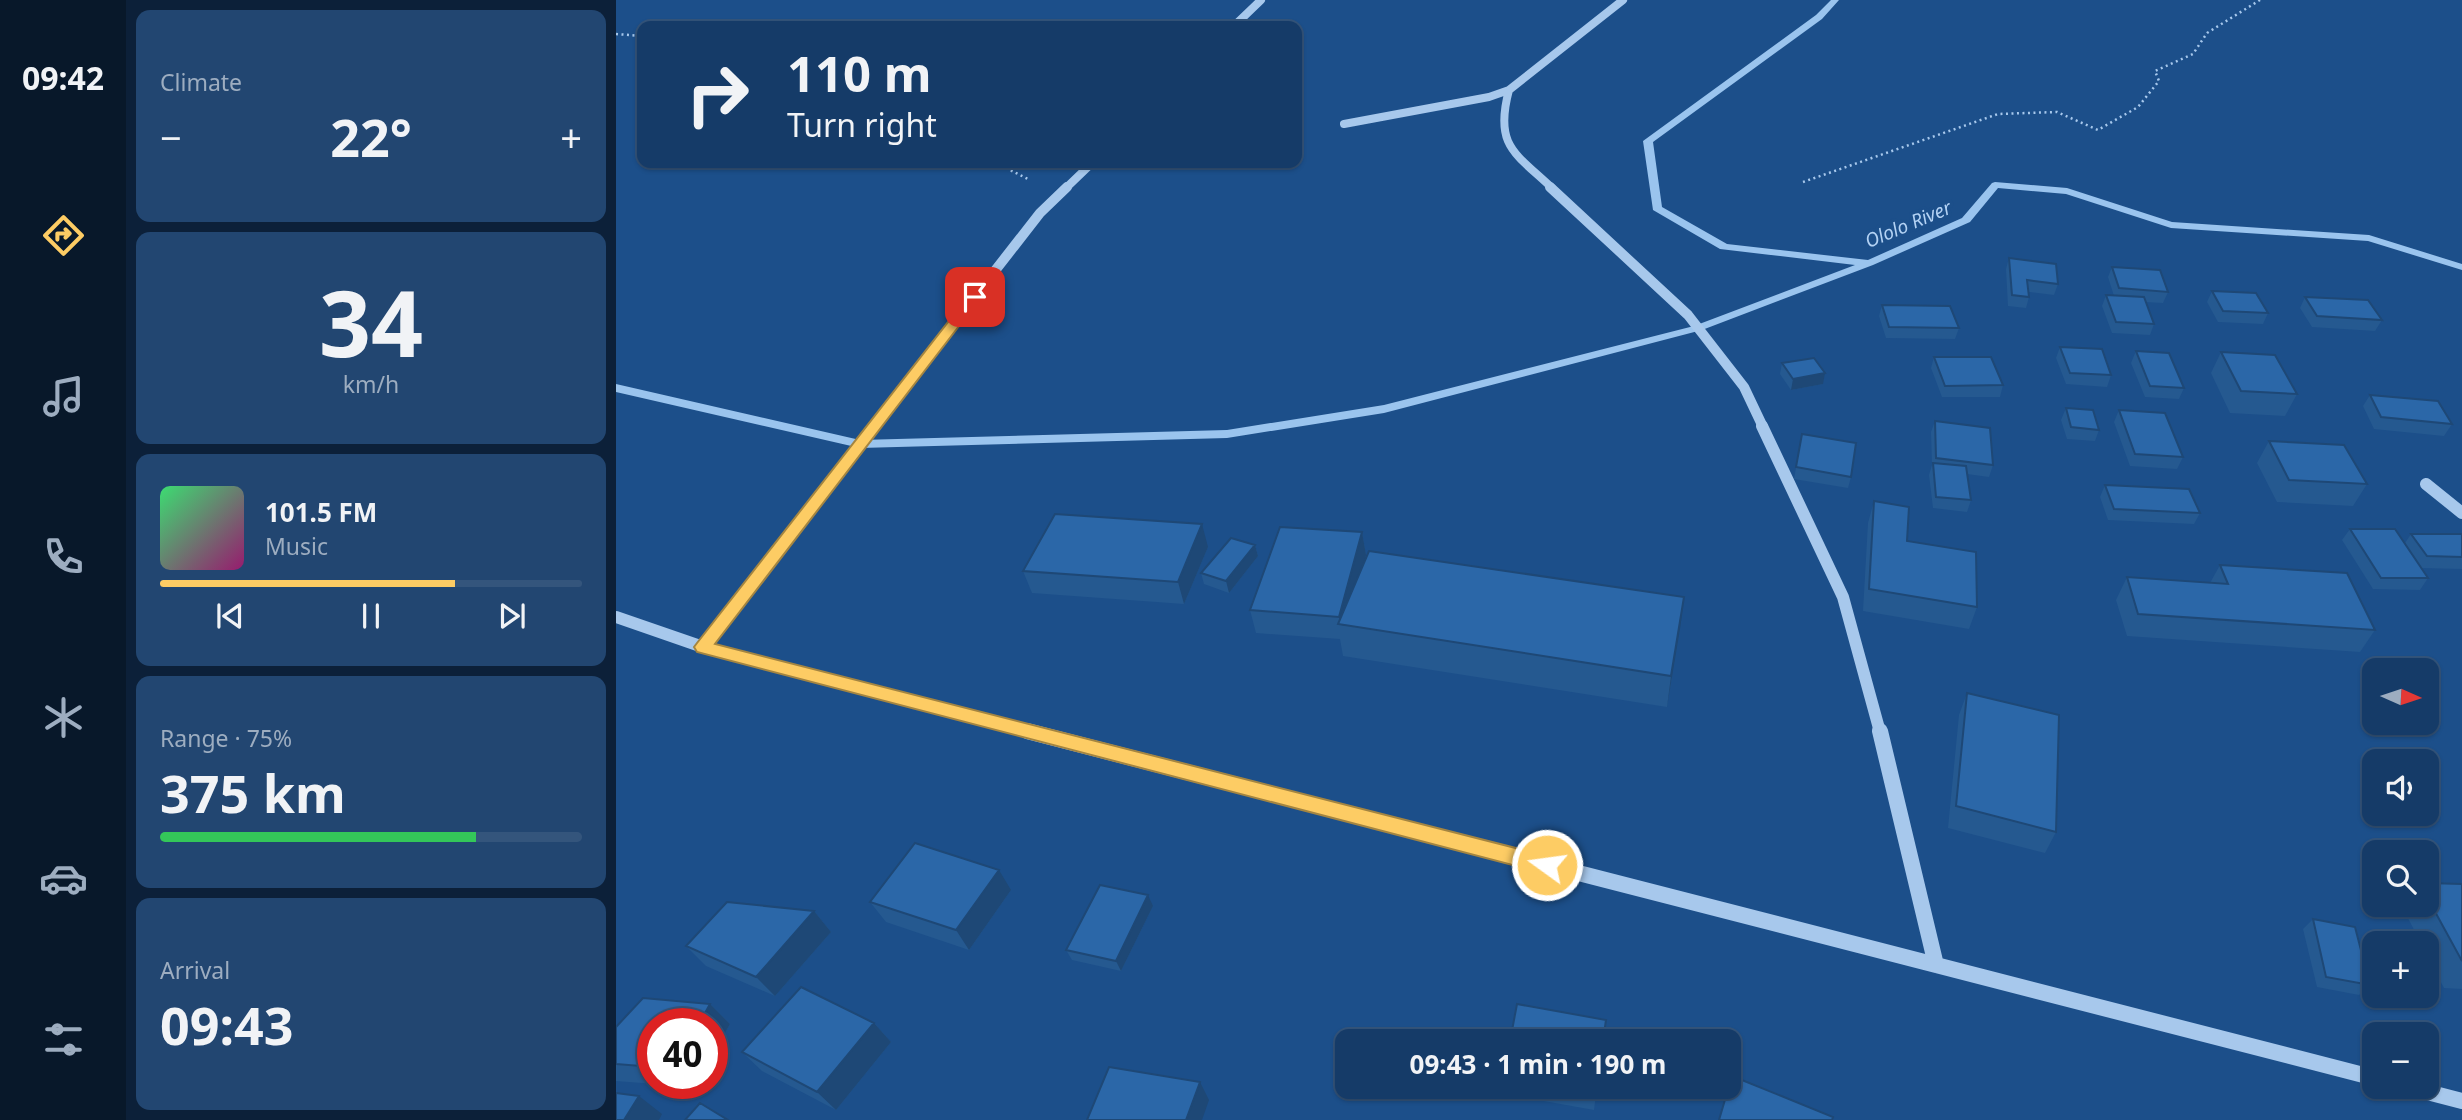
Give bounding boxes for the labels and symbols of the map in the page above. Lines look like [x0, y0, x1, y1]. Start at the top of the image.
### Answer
water label: Ololo River [1861, 194, 1957, 254]
pin [945, 267, 1005, 327]
north arrow [2362, 658, 2440, 735]
position arrow [1510, 828, 1584, 902]
speed limit sign: 40 [637, 1008, 728, 1099]

